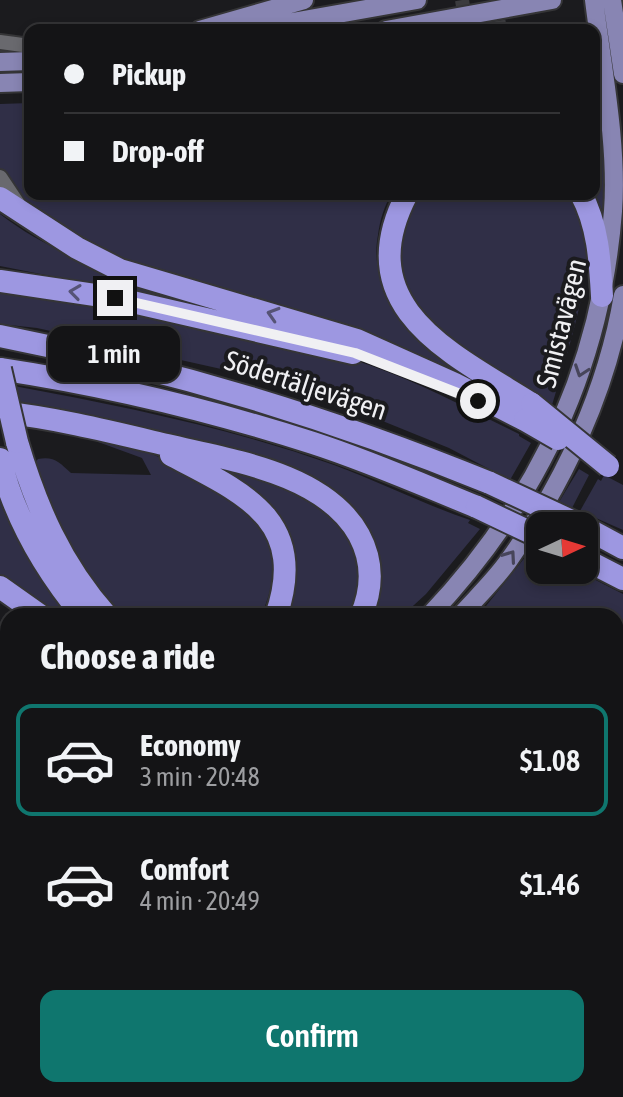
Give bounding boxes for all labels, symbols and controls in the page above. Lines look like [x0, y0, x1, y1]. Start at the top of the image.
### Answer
text: Pickup [112, 57, 186, 91]
text: Drop-off [112, 134, 204, 168]
street label: Smistavägen [530, 255, 592, 391]
route end [97, 280, 133, 316]
one-way arrow [68, 284, 81, 301]
one-way arrow [267, 307, 281, 323]
callout: 1 min [49, 326, 181, 382]
text: 1 min [87, 339, 141, 369]
street label: Södertäljevägen [221, 344, 391, 426]
one-way arrow [575, 363, 591, 377]
route start [460, 383, 496, 419]
north arrow [526, 512, 598, 584]
map controls [526, 512, 598, 584]
one-way arrow [500, 551, 515, 565]
text: Choose a ride [40, 635, 215, 677]
icon: car [44, 724, 116, 796]
text: Economy [140, 728, 241, 762]
text: $1.08 [520, 743, 580, 777]
text: 3 min · 20:48 [140, 762, 260, 792]
icon: car [44, 848, 116, 920]
text: Comfort [140, 852, 229, 886]
text: $1.46 [520, 867, 580, 901]
text: 4 min · 20:49 [140, 886, 260, 916]
button: Confirm [40, 990, 584, 1082]

